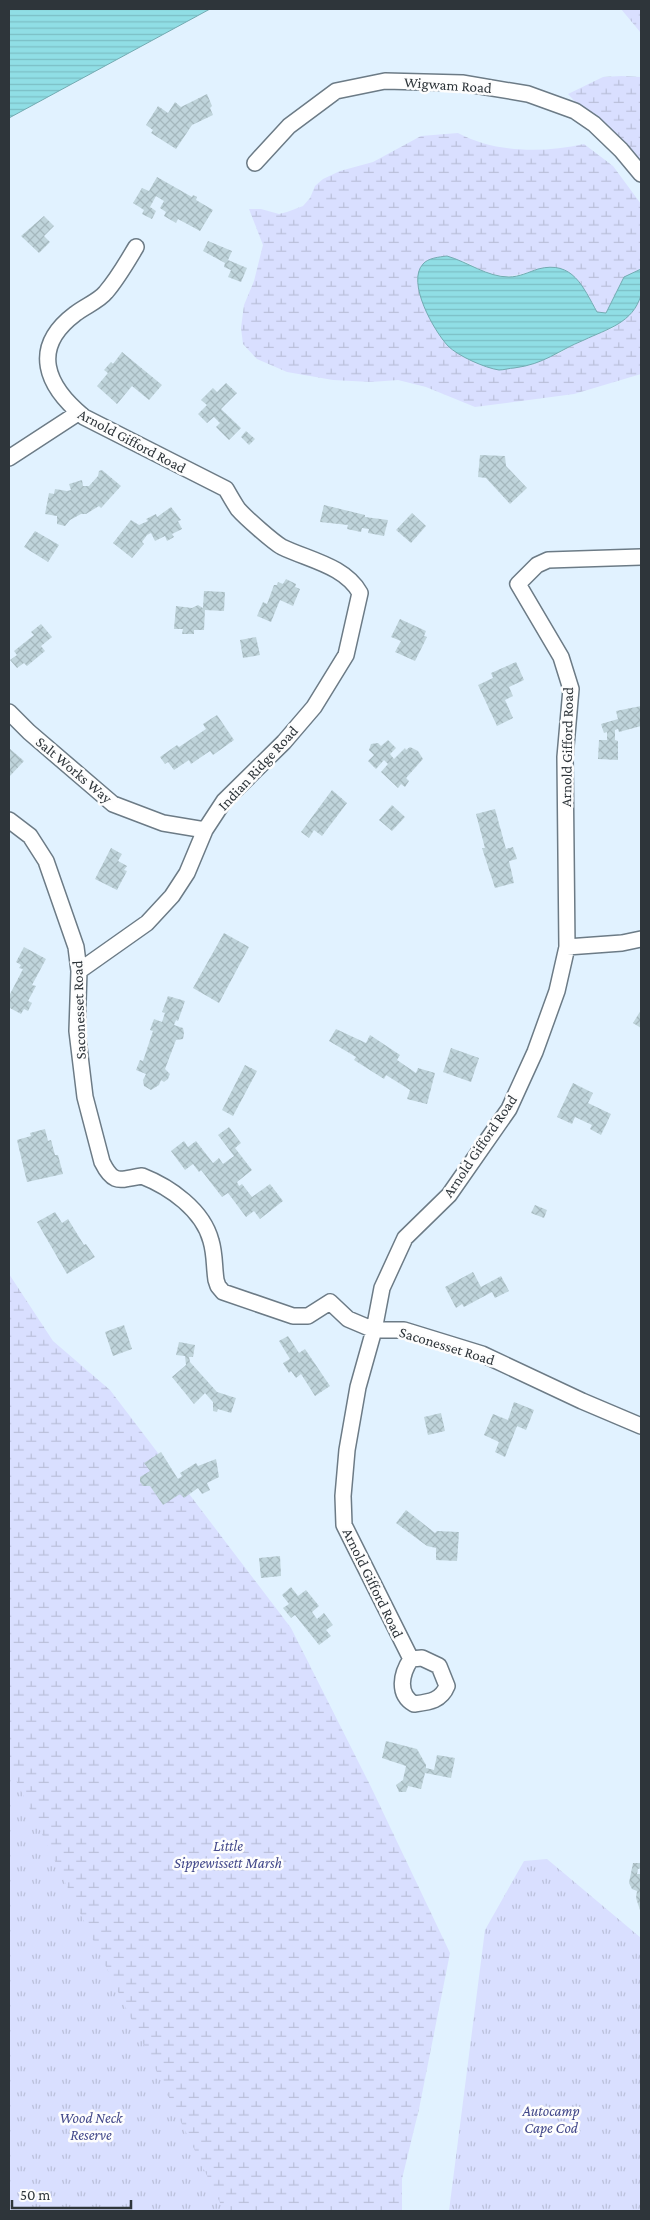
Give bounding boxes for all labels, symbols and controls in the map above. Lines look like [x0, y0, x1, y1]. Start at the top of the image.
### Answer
street label: Wigwam Road [404, 74, 492, 97]
street label: Arnold Gifford Road [75, 406, 189, 476]
street label: Arnold Gifford Road [558, 687, 576, 807]
street label: Indian Ridge Road [215, 722, 302, 814]
street label: Salt Works Way [32, 734, 115, 807]
street label: Saconesset Road [69, 960, 89, 1060]
street label: Arnold Gifford Road [440, 1092, 520, 1200]
street label: Saconesset Road [397, 1324, 497, 1368]
street label: Arnold Gifford Road [340, 1526, 406, 1640]
park label: Little Sippewissett Marsh [174, 1838, 282, 1872]
park label: Autocamp Cape Cod [521, 2103, 580, 2137]
park label: Wood Neck Reserve [59, 2110, 124, 2143]
scale bar [12, 2178, 131, 2210]
text: 50 m [20, 2187, 50, 2203]

